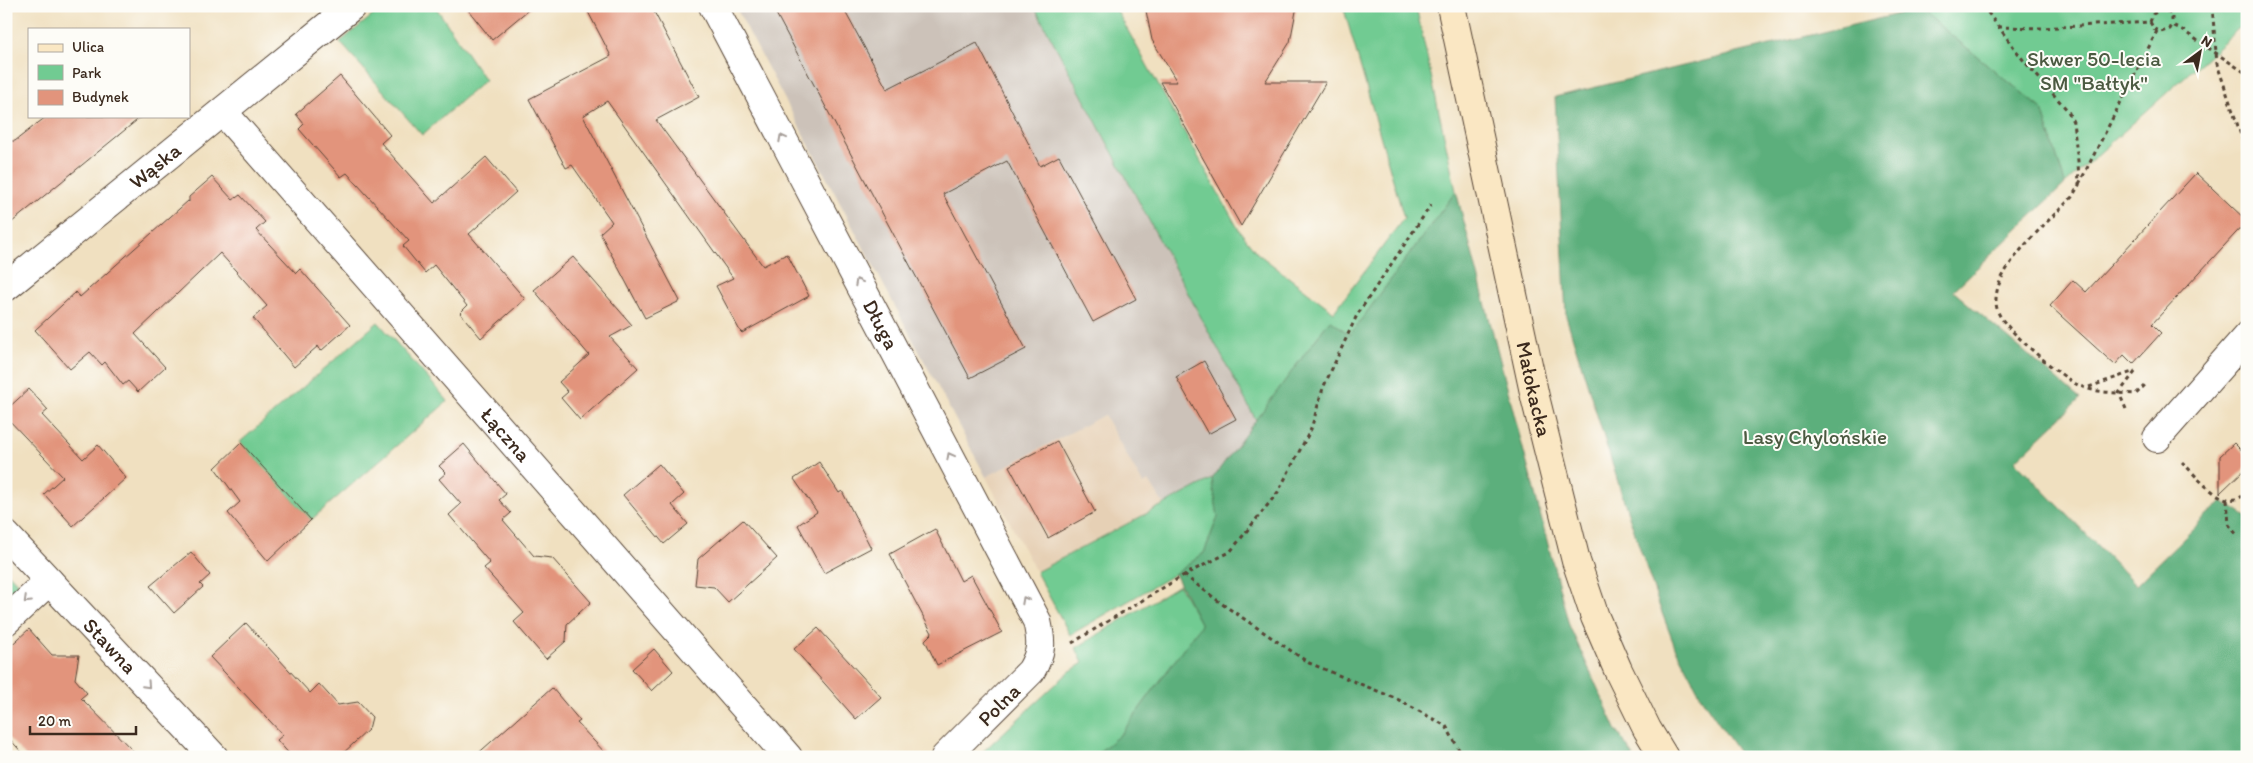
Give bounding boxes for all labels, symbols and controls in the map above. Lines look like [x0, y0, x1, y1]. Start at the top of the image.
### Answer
legend [28, 28, 190, 118]
north arrow [2176, 28, 2226, 78]
text: N [2198, 32, 2215, 51]
text: Ulica [72, 38, 105, 56]
park label: Skwer 50-lecia SM "Bałtyk" [2027, 46, 2161, 95]
text: Park [72, 64, 102, 82]
text: Budynek [72, 88, 129, 106]
one-way arrow [778, 134, 788, 143]
street label: Wąska [124, 137, 186, 194]
one-way arrow [854, 278, 864, 287]
street label: Długa [858, 295, 905, 353]
street label: Małokacka [1511, 339, 1558, 439]
street label: Łączna [476, 402, 537, 467]
park label: Lasy Chylońskie [1743, 424, 1887, 449]
one-way arrow [946, 453, 956, 462]
one-way arrow [24, 594, 33, 603]
one-way arrow [1022, 596, 1032, 605]
street label: Stawna [78, 612, 142, 679]
street label: Polna [972, 678, 1025, 731]
one-way arrow [141, 680, 150, 689]
scale bar [30, 703, 136, 735]
text: 20 m [38, 712, 72, 730]

